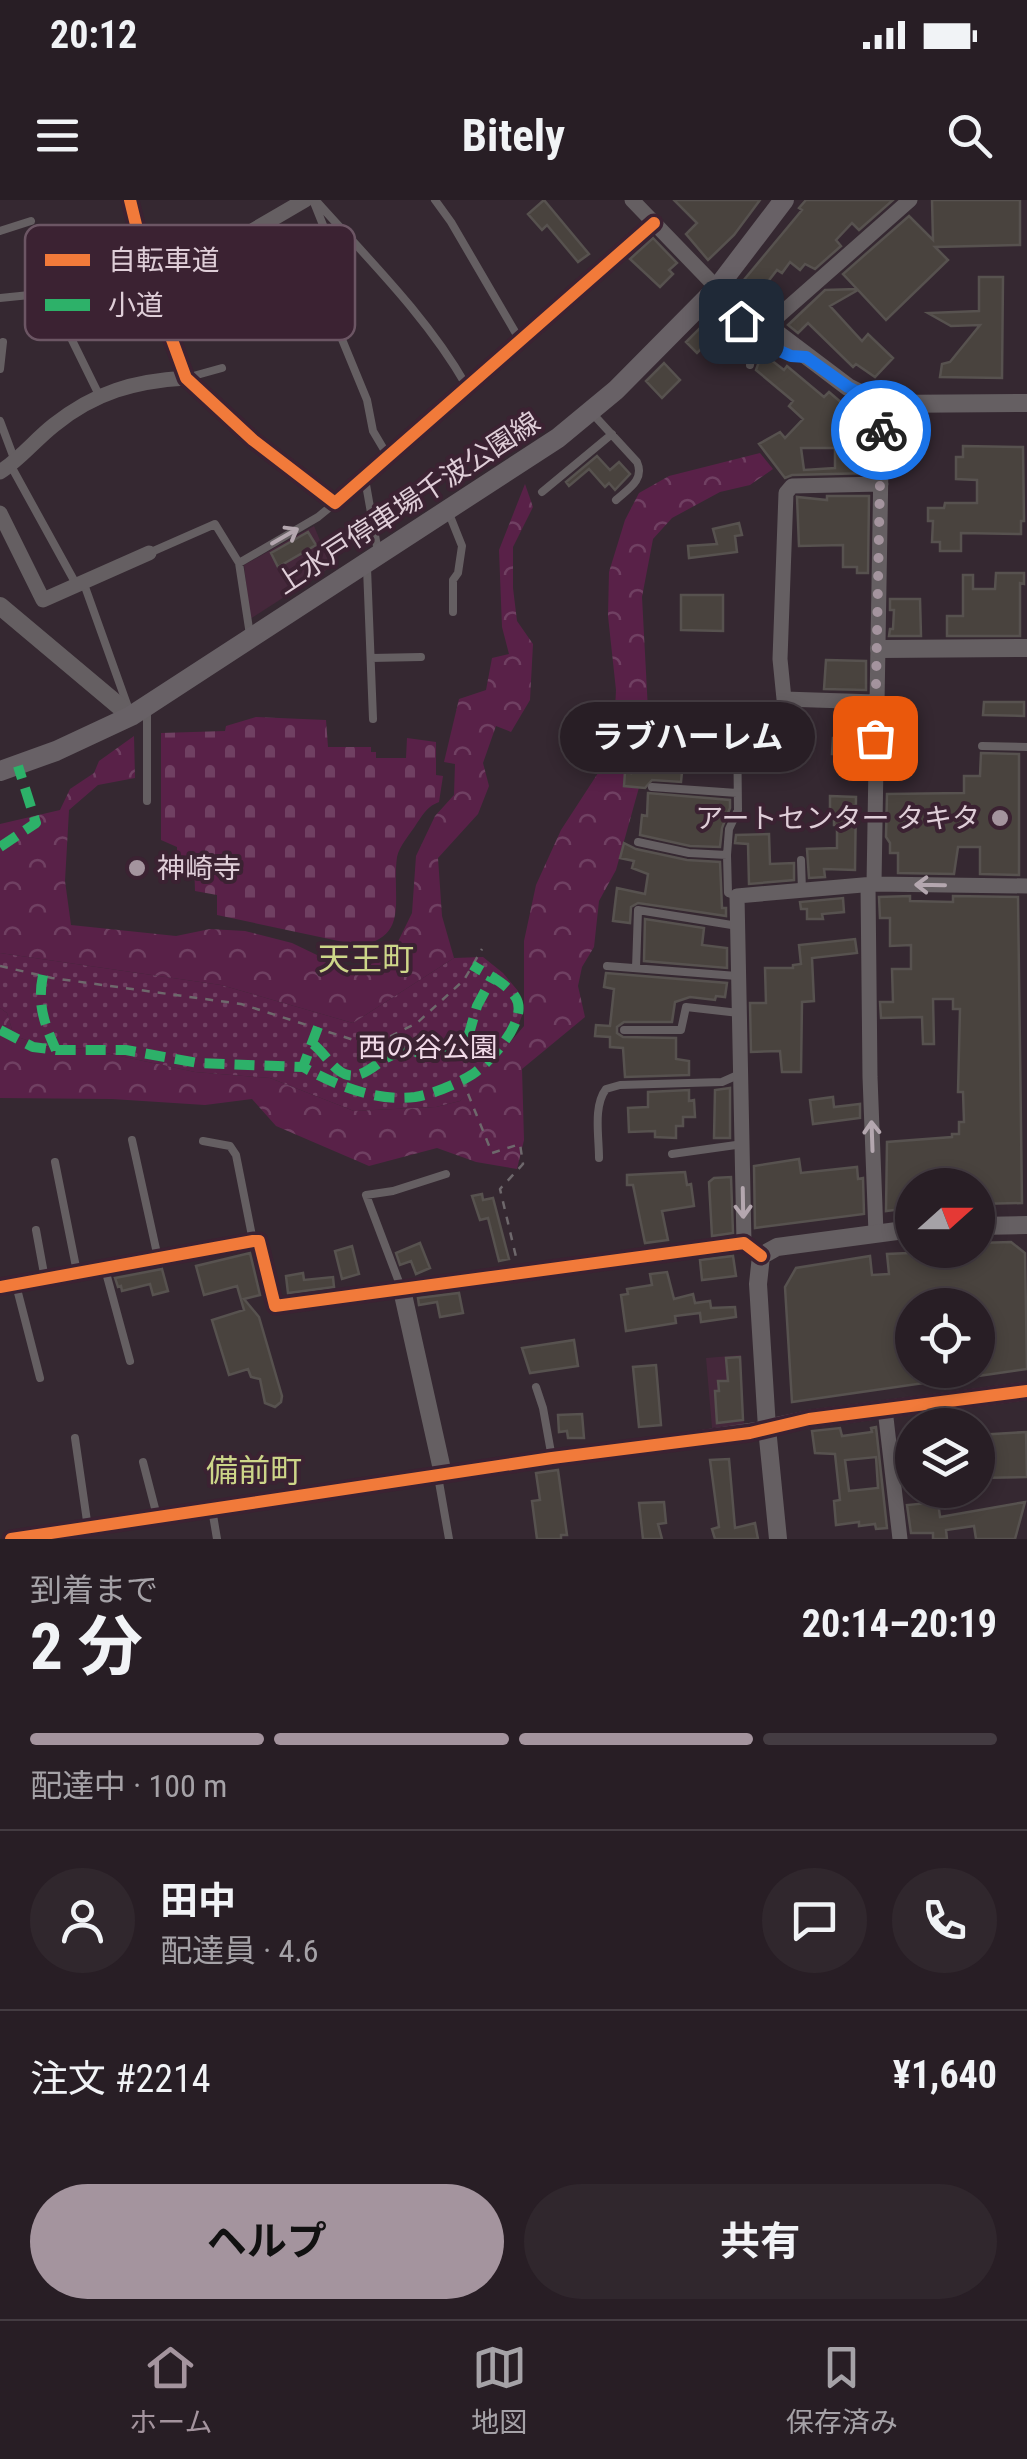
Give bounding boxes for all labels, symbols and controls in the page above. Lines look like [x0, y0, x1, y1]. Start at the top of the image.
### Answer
text: 20:12 [50, 13, 137, 57]
icon: menu [30, 108, 85, 163]
icon: search [942, 108, 997, 163]
text: Bitely [462, 109, 565, 162]
legend [25, 225, 355, 340]
text: 自転車道 [108, 244, 220, 277]
pin [699, 279, 784, 364]
text: 小道 [108, 289, 164, 322]
icon: home [714, 294, 769, 349]
courier [831, 380, 931, 480]
icon: bike [854, 403, 909, 458]
street label: 上水戸停車場千波公園線 [270, 405, 546, 601]
one-way arrow [270, 526, 299, 546]
pin [833, 696, 918, 781]
callout: ラブハーレム [560, 703, 815, 773]
icon: bag [848, 711, 903, 766]
text: ラブハーレム [592, 718, 783, 756]
place label: アートセンター タキタ [695, 802, 980, 835]
marker: アートセンター タキタ [989, 807, 1011, 829]
place label: 神崎寺 [157, 852, 241, 885]
marker: 神崎寺 [126, 857, 148, 879]
one-way arrow [914, 876, 946, 895]
district label: 天王町 [318, 940, 414, 978]
park label: 西の谷公園 [358, 1031, 498, 1064]
one-way arrow [862, 1120, 881, 1152]
north arrow [895, 1168, 995, 1268]
map controls [895, 1168, 995, 1508]
one-way arrow [734, 1186, 752, 1219]
button: locate [895, 1288, 995, 1388]
button: layers [895, 1408, 995, 1508]
district label: 備前町 [206, 1452, 302, 1490]
text: 到着まで [30, 1571, 158, 1609]
text: 20:14–20:19 [802, 1602, 997, 1646]
text: 2 分 [30, 1609, 143, 1685]
text: 配達中 · 100 m [30, 1767, 227, 1805]
button: person [30, 1868, 135, 1973]
button: chat [762, 1868, 867, 1973]
button: phone [892, 1868, 997, 1973]
text: 田中 [160, 1879, 236, 1923]
text: 配達員 · 4.6 [160, 1932, 319, 1970]
text: ¥1,640 [893, 2053, 997, 2097]
text: 注文 #2214 [30, 2057, 211, 2101]
button: ヘルプ [30, 2184, 504, 2299]
button: 共有 [524, 2184, 997, 2299]
tab: ホーム [129, 2340, 212, 2440]
tab: 地図 [471, 2340, 527, 2440]
tab: 保存済み [786, 2340, 898, 2440]

